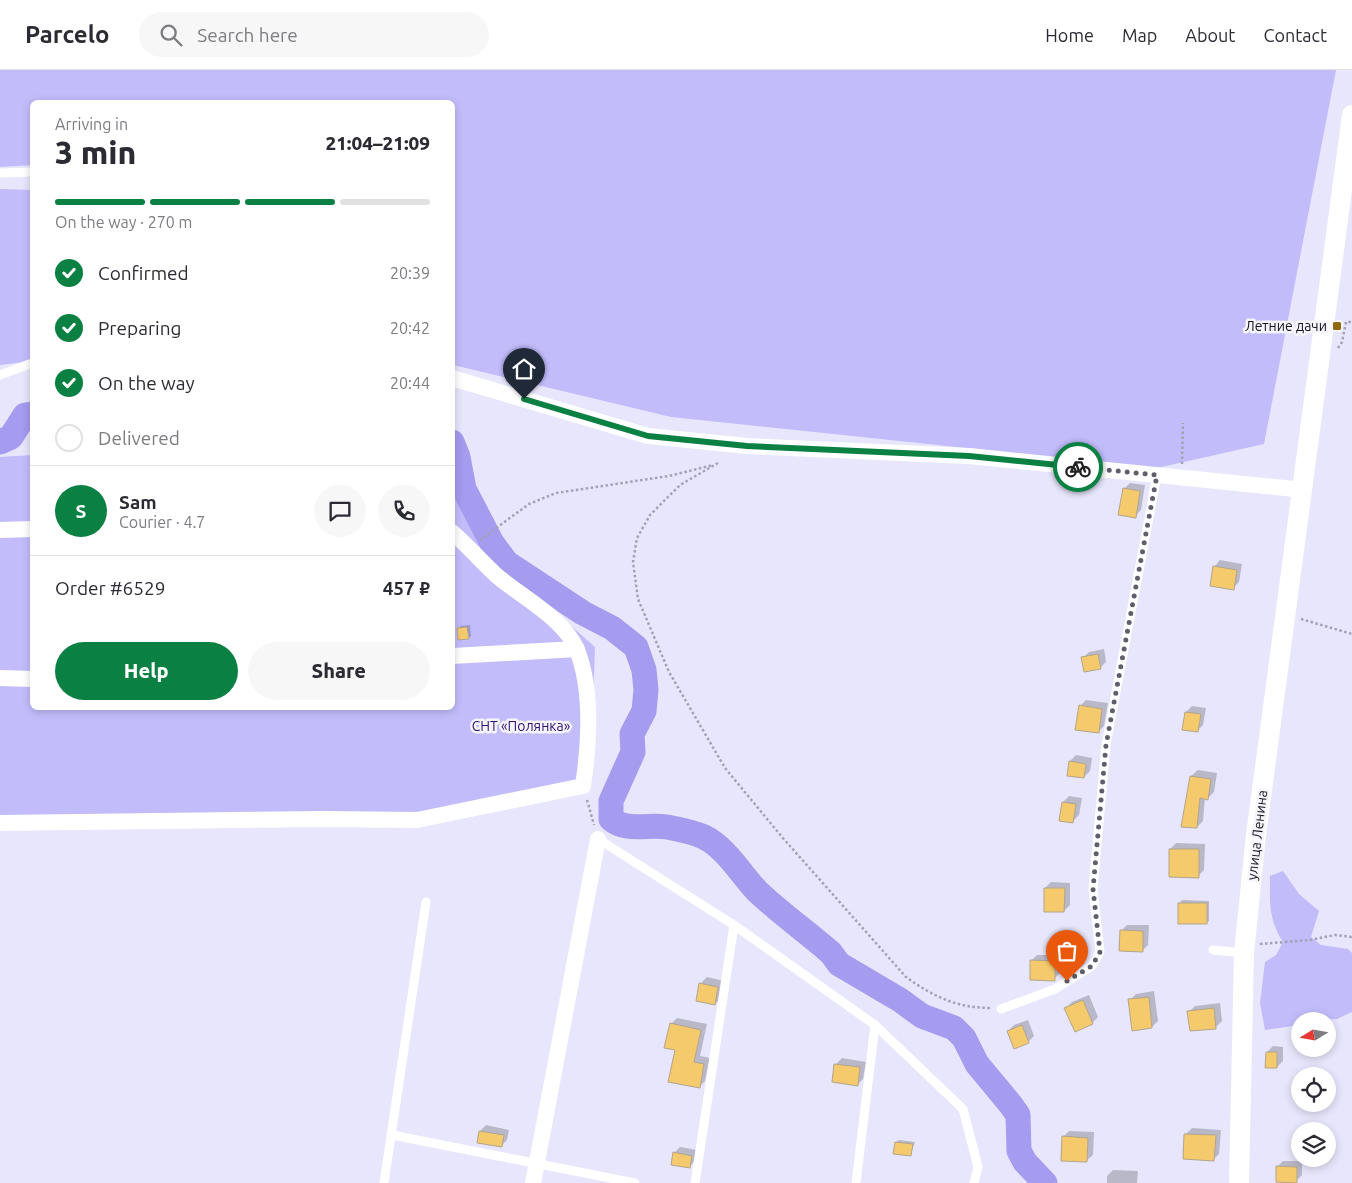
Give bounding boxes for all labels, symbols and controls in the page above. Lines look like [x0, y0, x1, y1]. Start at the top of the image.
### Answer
search box [139, 12, 489, 57]
text: Parcelo [25, 21, 109, 48]
icon: search [157, 21, 185, 49]
text: Search here [197, 24, 298, 46]
text: Home [1045, 25, 1094, 45]
text: Map [1122, 25, 1157, 45]
text: About [1185, 25, 1235, 45]
text: Contact [1263, 25, 1327, 45]
text: Arriving in [55, 115, 128, 133]
text: 21:04–21:09 [325, 132, 430, 154]
text: 3 min [55, 134, 136, 170]
text: On the way · 270 m [55, 213, 192, 231]
icon: check [55, 259, 83, 287]
text: Confirmed [98, 262, 189, 284]
text: 20:39 [390, 264, 430, 282]
icon: check [55, 314, 83, 342]
text: Preparing [98, 317, 182, 339]
place label: Летние дачи [1245, 318, 1327, 334]
text: 20:42 [390, 319, 430, 337]
marker: Летние дачи [1331, 320, 1343, 332]
pin [503, 348, 545, 399]
icon: home [510, 355, 538, 383]
icon: check [55, 369, 83, 397]
text: On the way [98, 372, 195, 394]
text: 20:44 [390, 374, 430, 392]
text: Delivered [98, 427, 180, 449]
courier [1053, 442, 1103, 492]
icon: bike [1064, 453, 1092, 481]
button: chat [314, 485, 366, 537]
button: phone [378, 485, 430, 537]
text: Sam [119, 491, 157, 513]
text: S [76, 500, 86, 522]
text: Courier · 4.7 [119, 513, 205, 531]
text: Order #6529 [55, 577, 165, 599]
text: 457 ₽ [383, 577, 430, 599]
button: Help [55, 642, 238, 700]
button: Share [248, 642, 430, 700]
park label: СНТ «Полянка» [472, 718, 571, 734]
street label: улица Ленина [1244, 789, 1270, 881]
pin [1046, 930, 1088, 981]
icon: bag [1053, 937, 1081, 965]
north arrow [1291, 1012, 1336, 1058]
map controls [1291, 1012, 1336, 1167]
button: locate [1291, 1067, 1336, 1112]
button: layers [1291, 1122, 1336, 1167]

